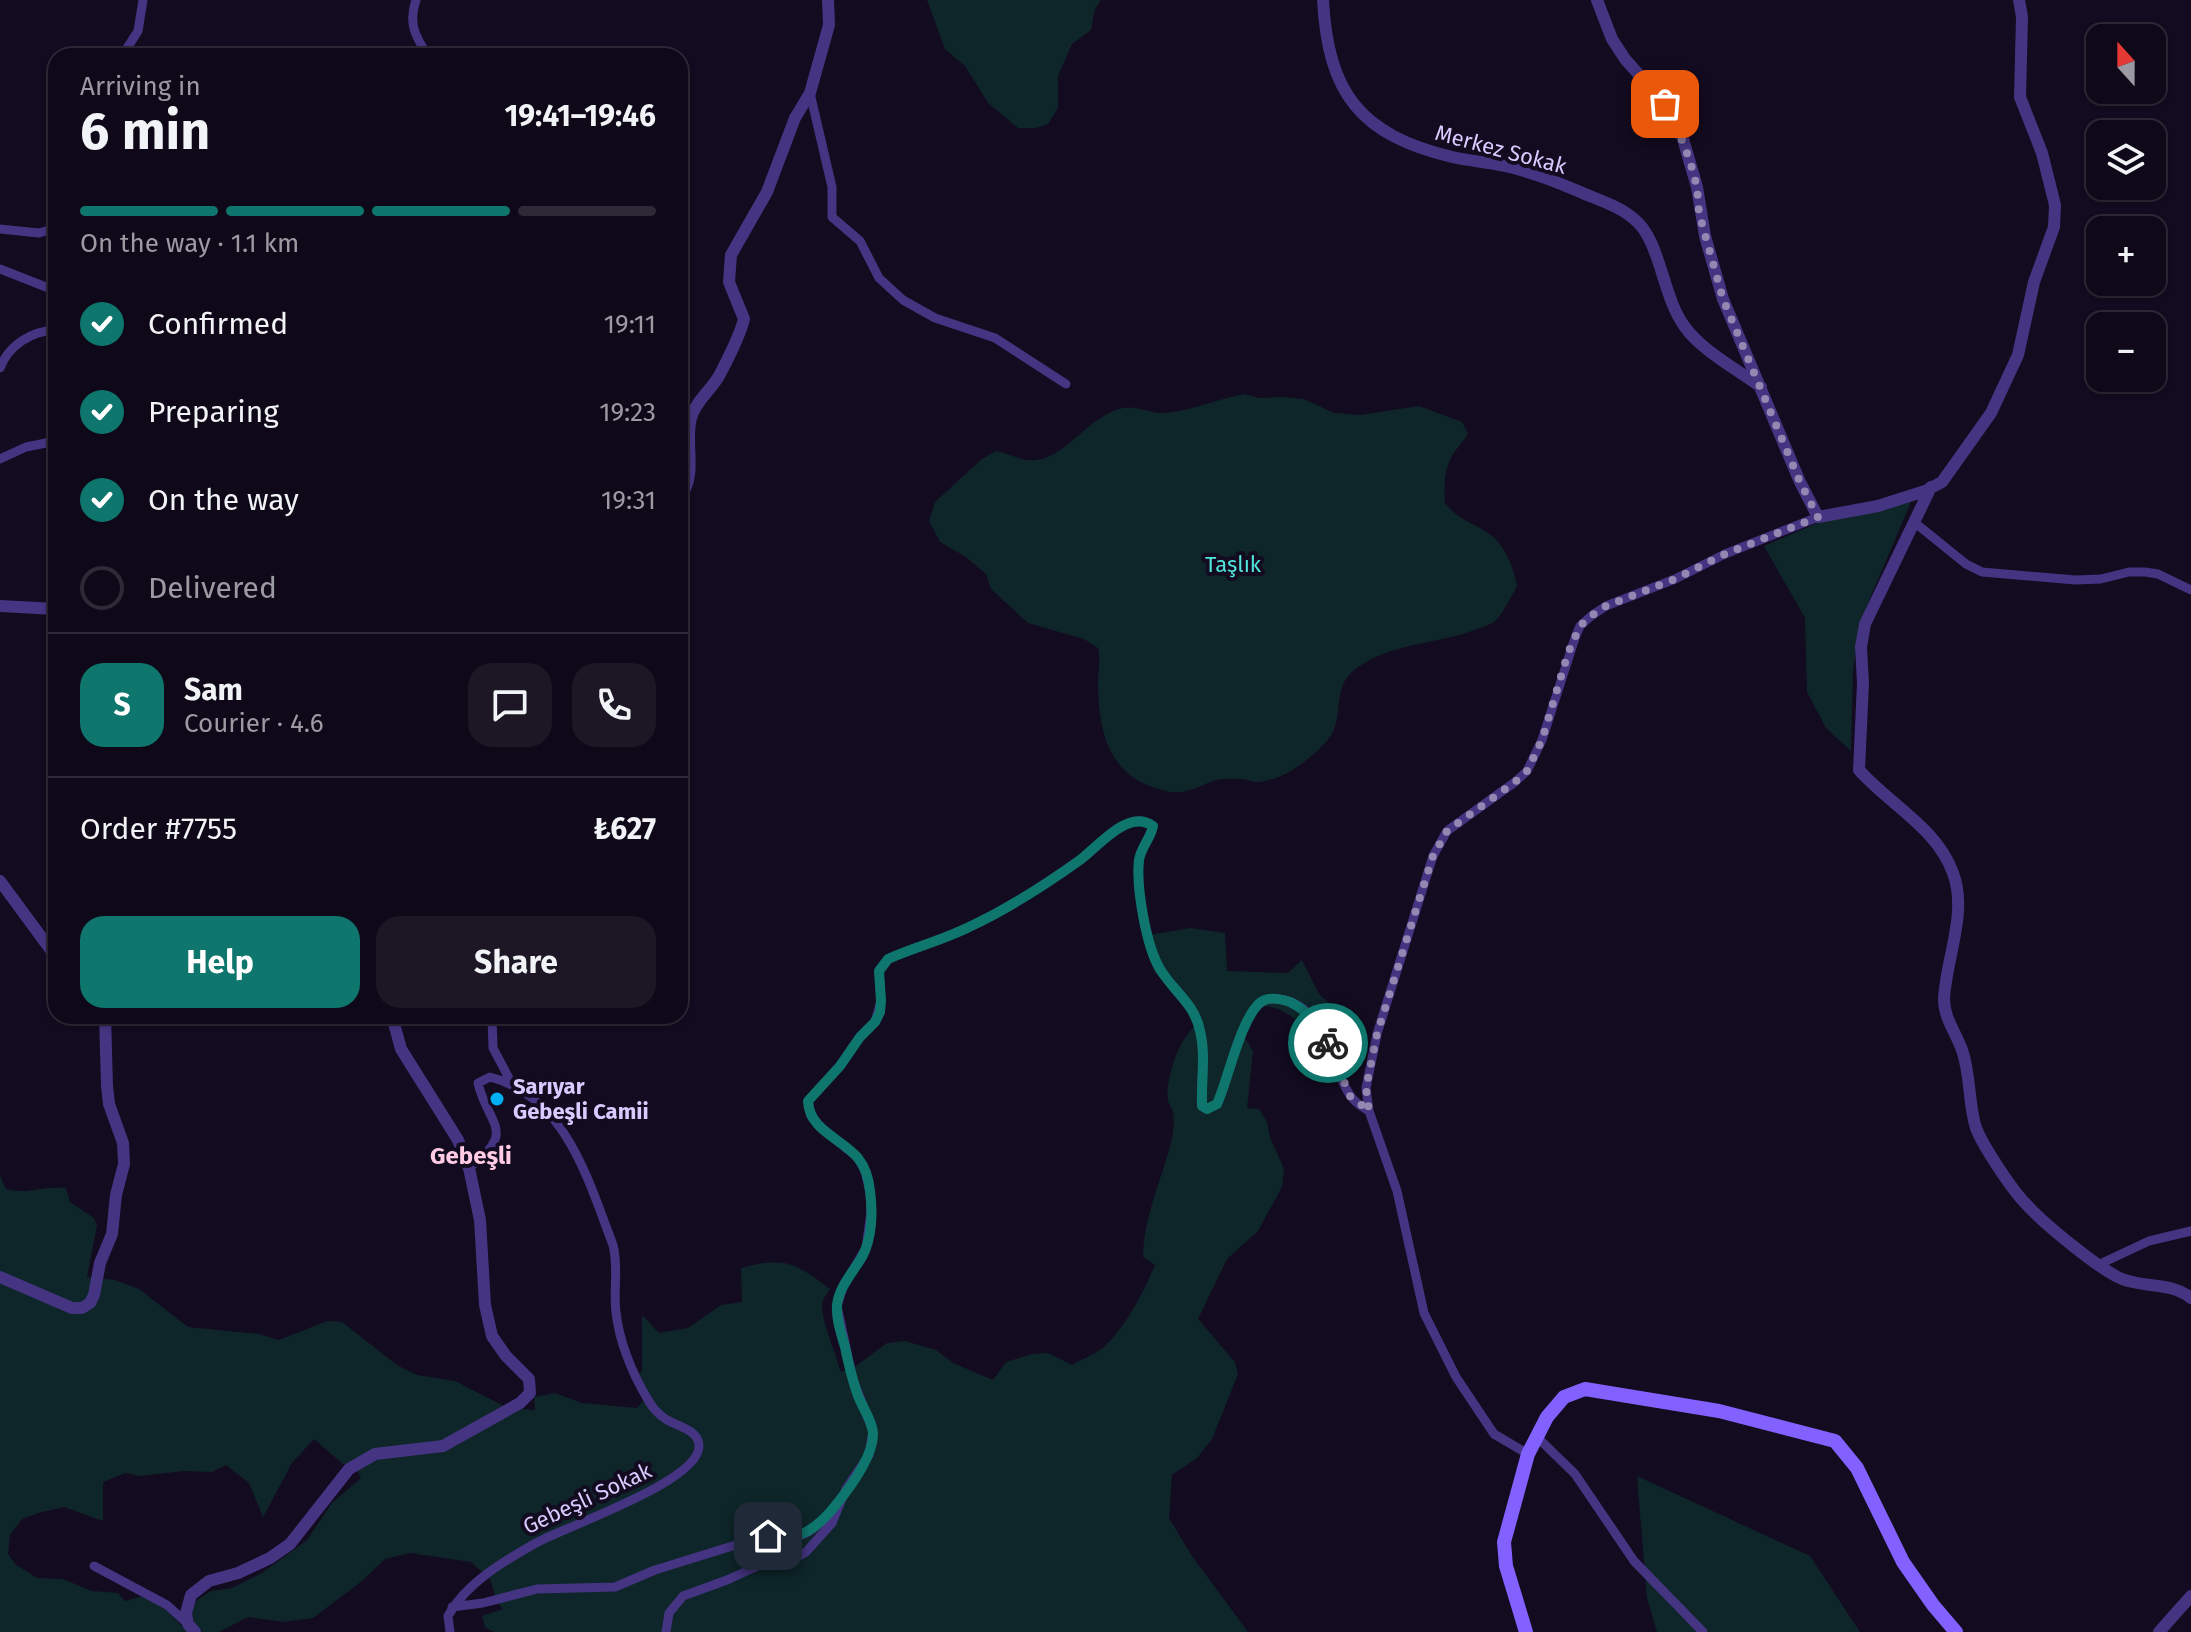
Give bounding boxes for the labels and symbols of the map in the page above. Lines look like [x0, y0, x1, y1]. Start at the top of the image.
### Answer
north arrow [2086, 24, 2166, 104]
pin [1631, 70, 1699, 138]
street label: Merkez Sokak [1432, 119, 1570, 180]
park label: Taşlık [1205, 551, 1262, 578]
courier [1288, 1003, 1368, 1083]
place label: Sarıyar Gebeşli Camii [513, 1073, 649, 1125]
marker: Sarıyar Gebeşli Camii [488, 1090, 506, 1108]
district label: Gebeşli [430, 1142, 512, 1171]
street label: Gebeşli Sokak [519, 1457, 656, 1540]
pin [734, 1502, 802, 1570]

